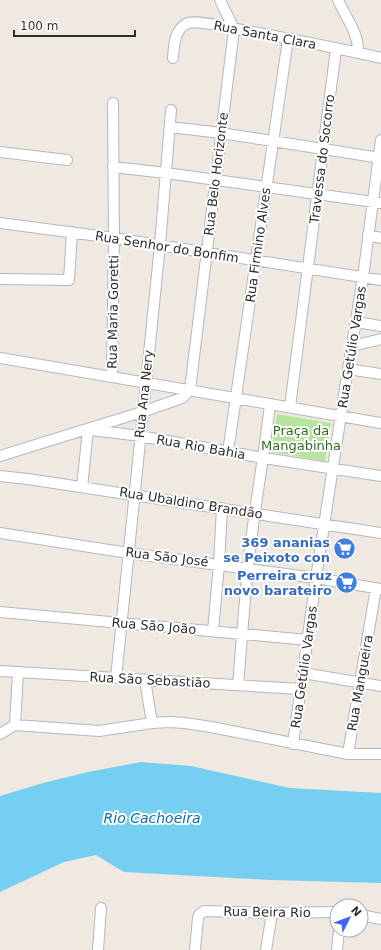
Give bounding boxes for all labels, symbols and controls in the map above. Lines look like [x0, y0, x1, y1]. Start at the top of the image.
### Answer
scale bar [14, 12, 135, 38]
street label: Rua Santa Clara [212, 18, 318, 52]
text: 100 m [20, 19, 58, 33]
street label: Travessa do Socorro [306, 93, 337, 226]
street label: Rua Belo Horizonte [201, 111, 231, 237]
street label: Rua Firmino Alves [243, 186, 274, 303]
street label: Rua Senhor do Bonfim [94, 228, 240, 266]
street label: Rua Maria Goretti [105, 255, 121, 369]
street label: Rua Getúlio Vargas [335, 285, 369, 409]
street label: Rua Ana Nery [132, 349, 156, 439]
park label: Praça da Mangabinha [261, 423, 341, 453]
street label: Rua Rio Bahia [155, 432, 247, 462]
street label: Rua Ubaldino Brandão [118, 484, 264, 522]
place label: 369 ananias se Peixoto con [223, 535, 330, 565]
supermarket icon: 369 ananias se Peixoto con [332, 536, 358, 562]
street label: Rua São José [125, 544, 209, 570]
place label: Perreira cruz novo barateiro [224, 568, 332, 598]
supermarket icon: Perreira cruz novo barateiro [334, 569, 360, 595]
street label: Rua Getúlio Vargas [288, 605, 320, 729]
street label: Rua São João [111, 615, 197, 637]
street label: Rua Mangueira [344, 634, 376, 732]
street label: Rua São Sebastião [89, 669, 211, 691]
water label: Rio Cachoeira [104, 810, 200, 826]
north arrow [329, 898, 369, 938]
street label: Rua Beira Rio [223, 904, 311, 920]
text: N [348, 904, 364, 919]

